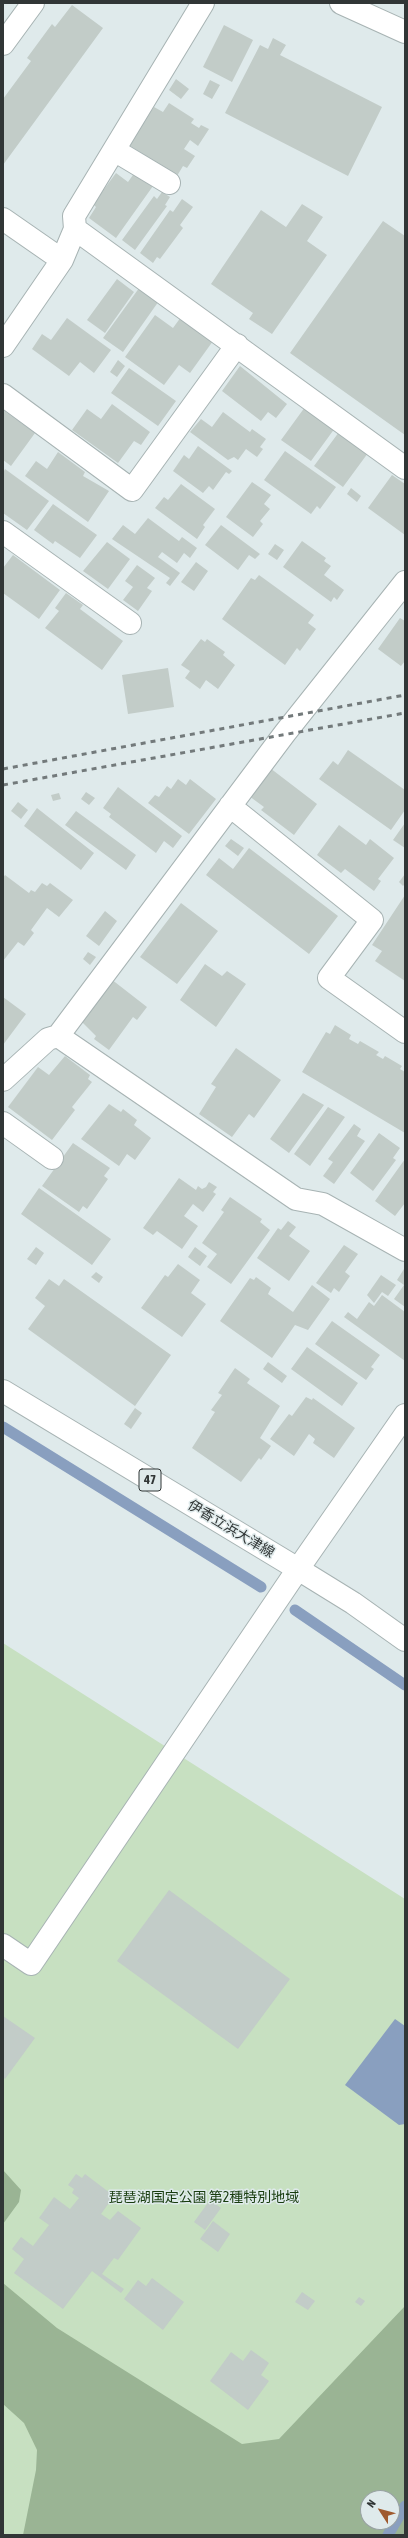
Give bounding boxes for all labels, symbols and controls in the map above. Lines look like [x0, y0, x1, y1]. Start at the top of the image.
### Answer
road number: 47 [139, 1469, 161, 1491]
street label: 伊香立浜大津線 [185, 1497, 277, 1561]
park label: 琵琶湖国定公園 第2種特別地域 [109, 2190, 299, 2206]
north arrow [360, 2490, 400, 2530]
text: N [364, 2497, 378, 2510]

